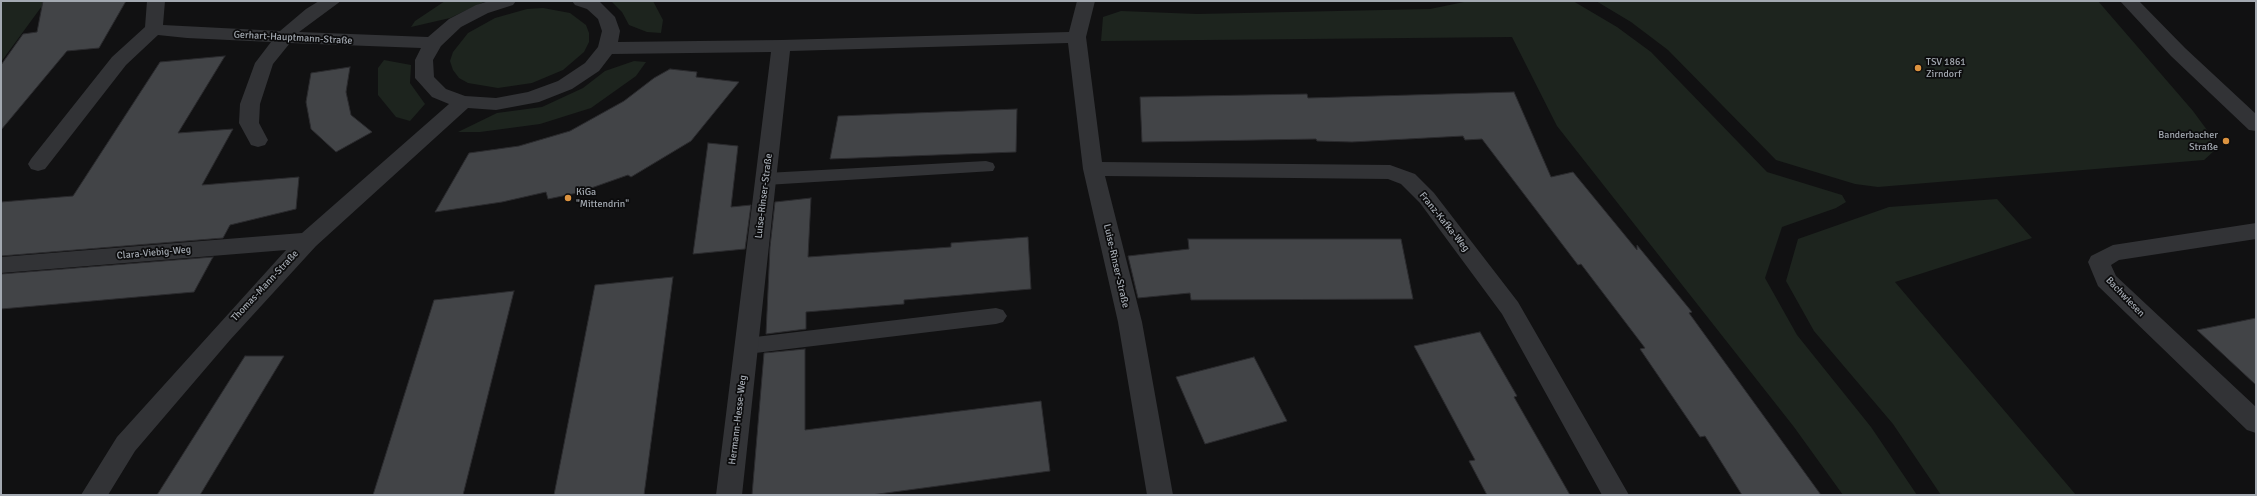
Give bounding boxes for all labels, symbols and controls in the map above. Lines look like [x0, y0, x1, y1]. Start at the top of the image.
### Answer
street label: Gerhart-Hauptmann-Straße [233, 29, 353, 47]
place label: TSV 1861 Zirndorf [1926, 56, 1966, 80]
marker: TSV 1861 Zirndorf [1913, 63, 1923, 73]
place label: Banderbacher Straße [2158, 129, 2218, 152]
marker: Banderbacher Straße [2221, 136, 2231, 146]
street label: Luise-Rinser-Straße [753, 153, 775, 239]
place label: KiGa "Mittendrin" [576, 186, 629, 210]
street label: Franz-Kafka-Weg [1416, 190, 1472, 254]
marker: KiGa "Mittendrin" [563, 193, 573, 203]
street label: Luise-Rinser-Straße [1101, 223, 1131, 309]
street label: Clara-Viebig-Weg [116, 244, 192, 262]
street label: Thomas-Mann-Straße [229, 248, 301, 324]
street label: Bachwiesen [2103, 274, 2147, 320]
street label: Hermann-Hesse-Weg [727, 374, 749, 466]

